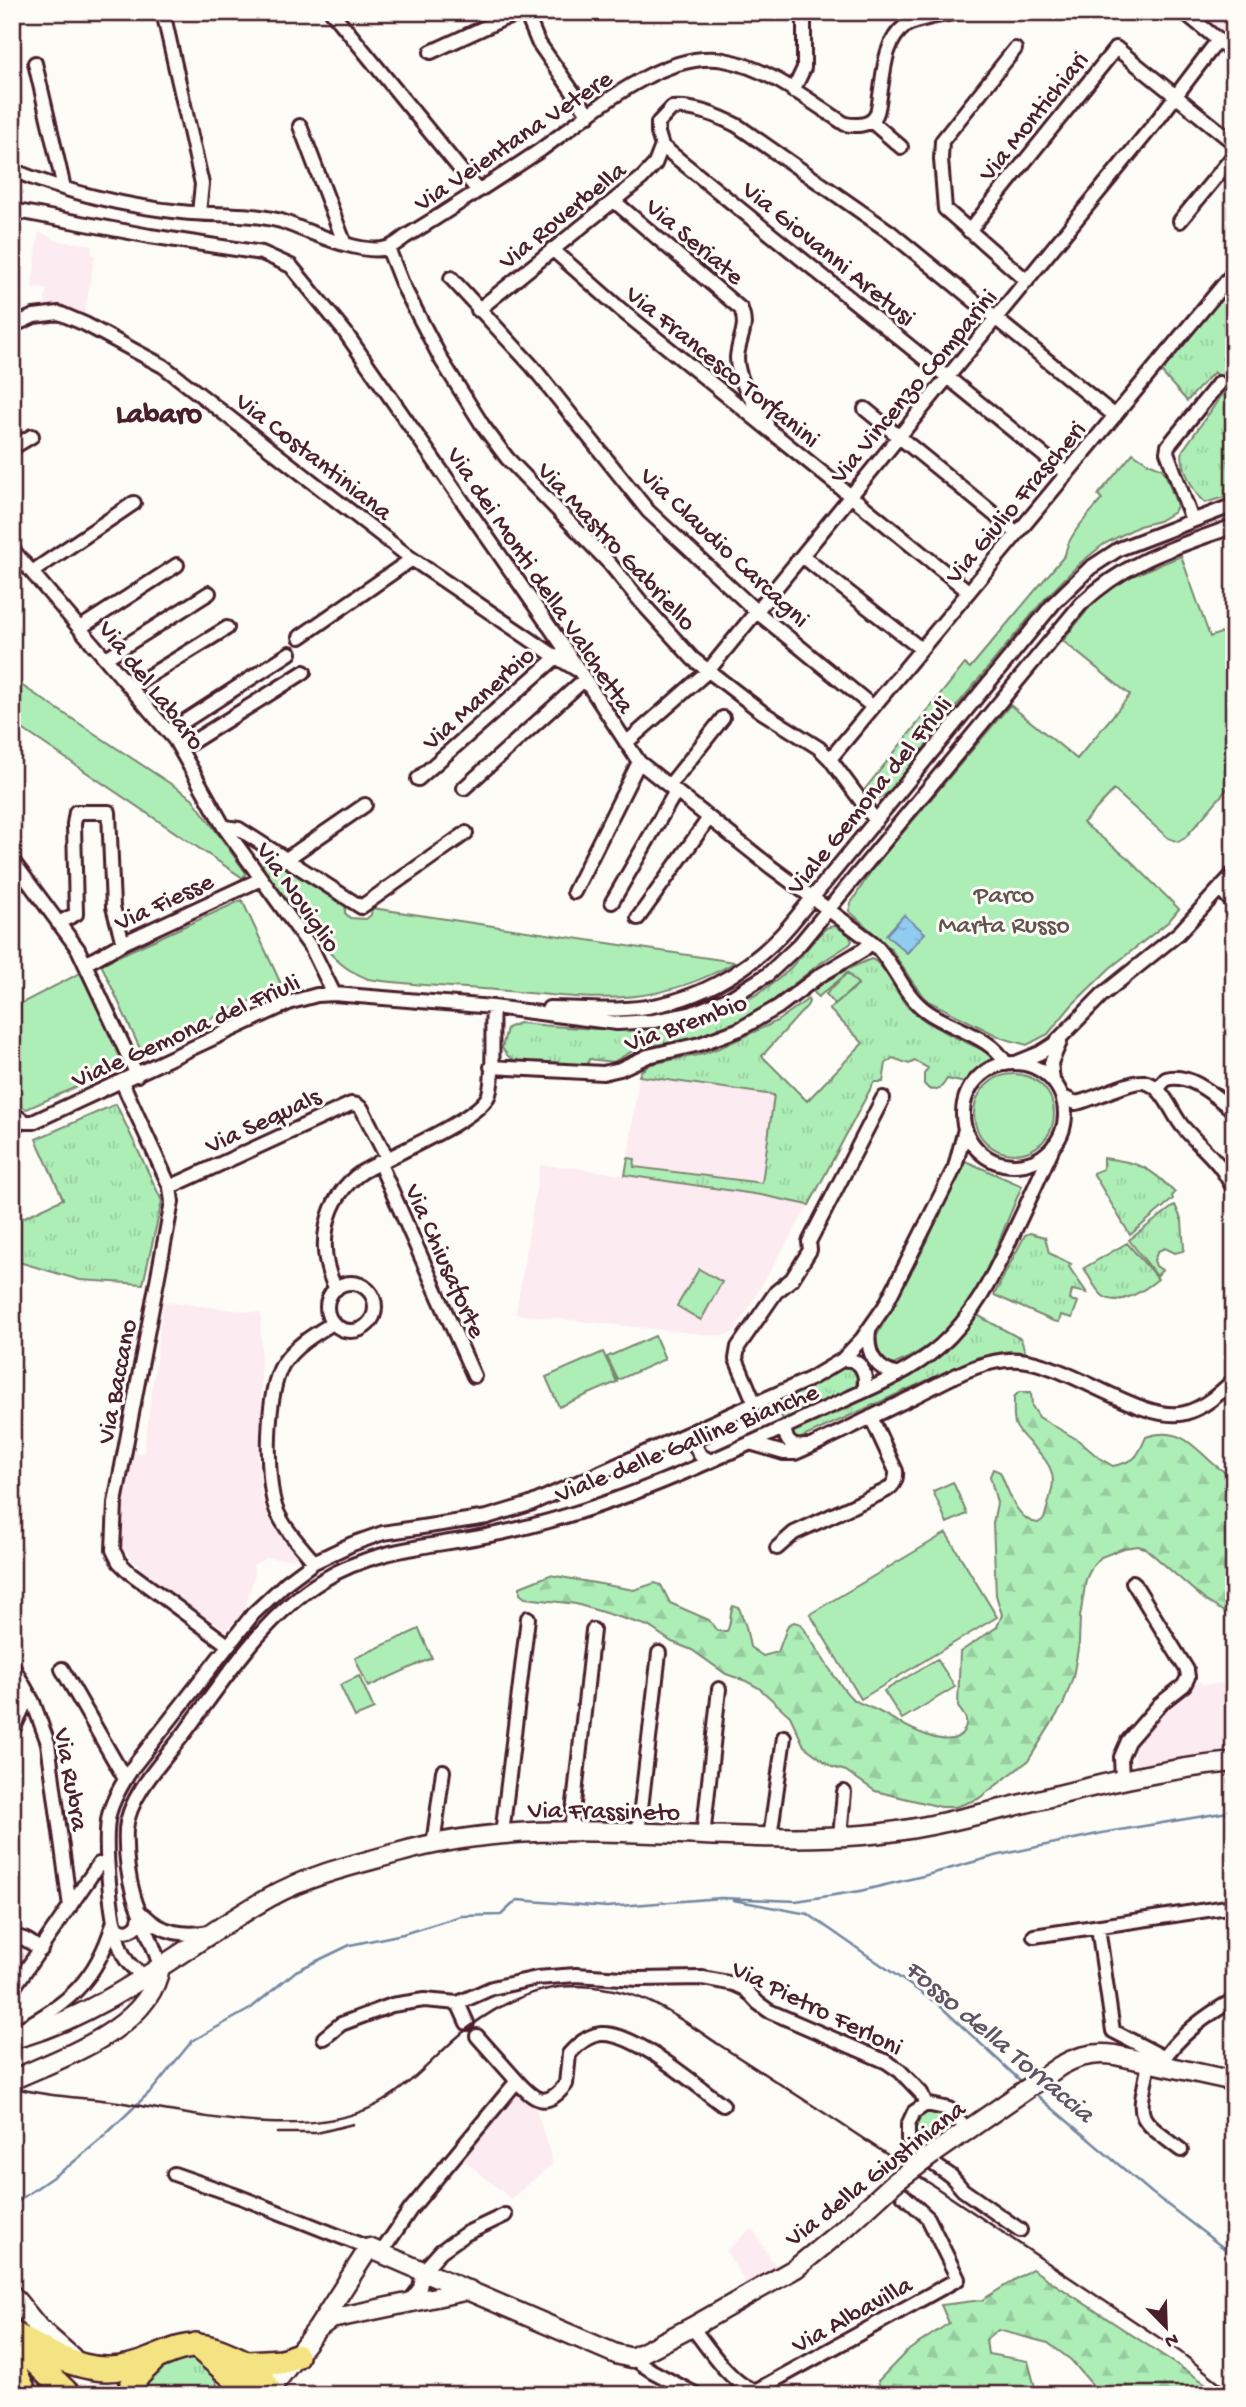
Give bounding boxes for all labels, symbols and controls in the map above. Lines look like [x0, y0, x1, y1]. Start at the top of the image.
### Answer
street label: Via Montichiari [973, 46, 1097, 190]
street label: Via Veientana Vetere [409, 65, 620, 221]
street label: Via Roverbella [493, 156, 635, 279]
street label: Via Giovanni Aretusi [733, 175, 920, 335]
street label: Via Seriate [637, 193, 749, 294]
street label: Via Francesco Torfanini [617, 280, 825, 456]
street label: Via Vincenzo Comparini [824, 284, 1006, 492]
street label: Via Costantiniana [227, 387, 398, 530]
district label: Labaro [116, 399, 203, 434]
street label: Via Giulio Frascheri [940, 416, 1095, 593]
street label: Via dei Monti della Valchetta [437, 442, 640, 722]
street label: Via Mastro Gabriello [528, 456, 701, 639]
street label: Via Claudio Carcagni [631, 462, 814, 636]
street label: Via del Labaro [89, 615, 210, 758]
street label: Via Manerbio [417, 642, 543, 760]
street label: Viale Gemona del Friuli [781, 691, 961, 903]
street label: Via Noviglio [246, 836, 346, 960]
street label: Via Fiesse [110, 867, 220, 941]
park label: Parco Marta Russo [938, 882, 1070, 943]
street label: Viale Gemona del Friuli [67, 969, 306, 1098]
street label: Via Brembio [620, 989, 752, 1062]
street label: Via Sequals [200, 1082, 328, 1164]
street label: Via Chiusaforte [395, 1179, 491, 1344]
street label: Via Baccano [92, 1317, 147, 1448]
street label: Viale delle Galline Bianche [551, 1378, 824, 1513]
street label: Via Rubra [44, 1725, 93, 1835]
street label: Via Frassineto [527, 1797, 680, 1830]
water label: Fosso della Torraccia [897, 1954, 1101, 2132]
street label: Via Pietro Ferloni [724, 1955, 907, 2065]
street label: Via della Giustiniana [779, 2094, 974, 2256]
street label: Via Albavilla [787, 2270, 920, 2363]
north arrow [1130, 2292, 1200, 2362]
text: N [1161, 2326, 1181, 2352]

